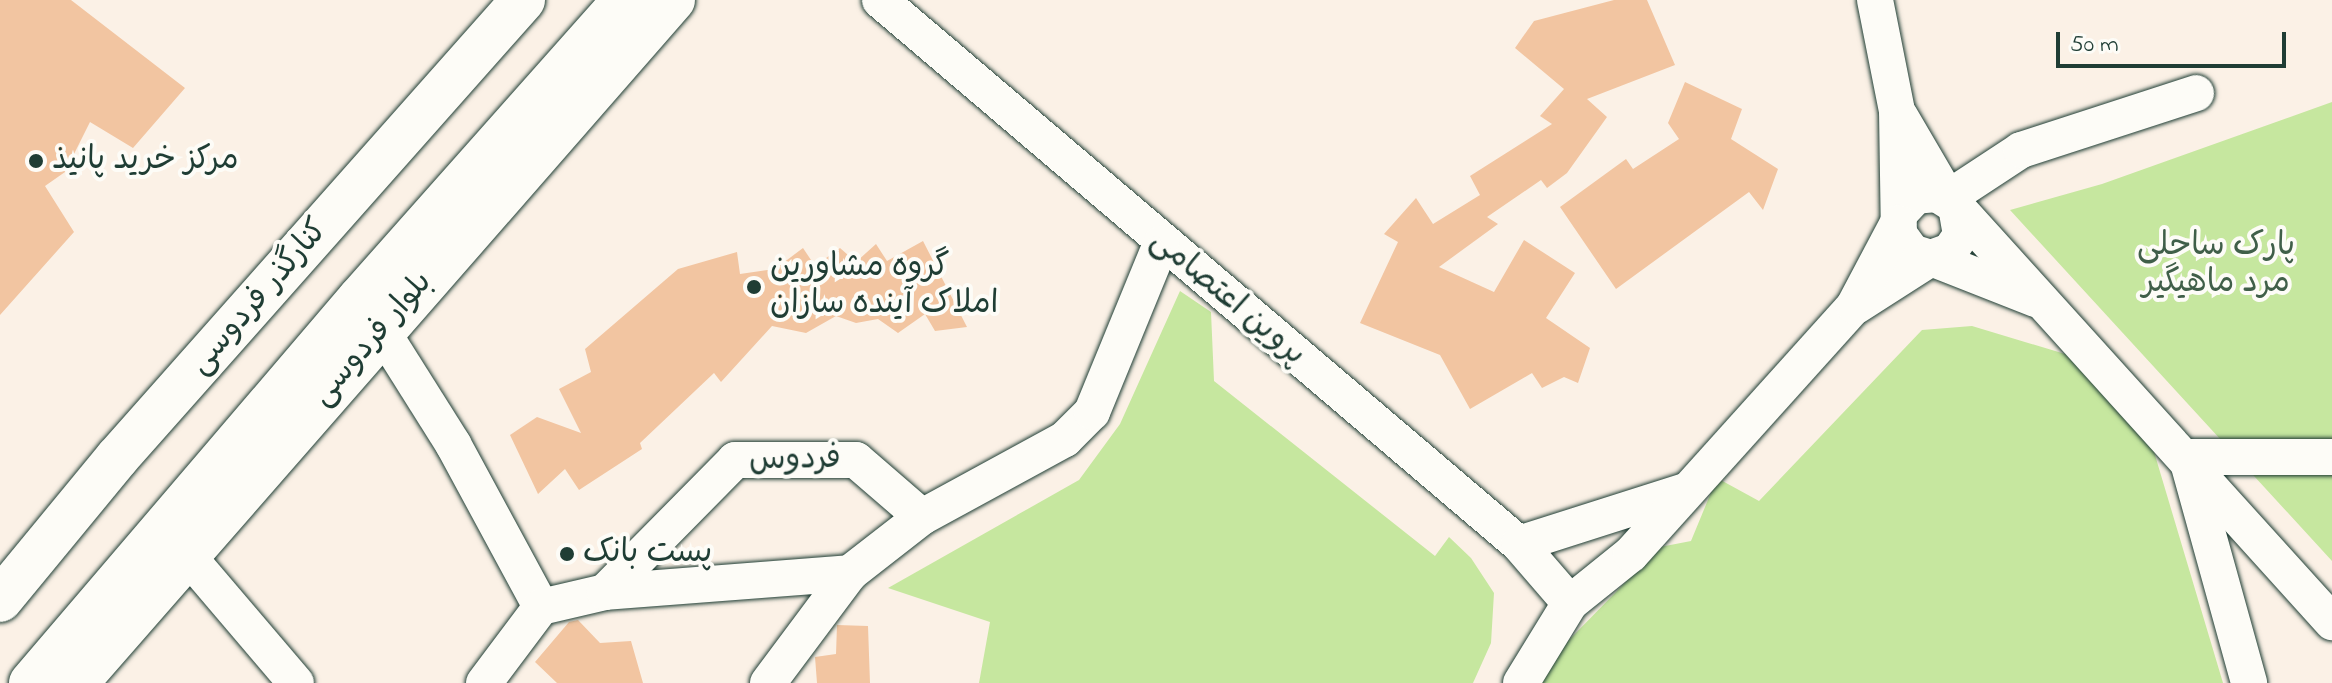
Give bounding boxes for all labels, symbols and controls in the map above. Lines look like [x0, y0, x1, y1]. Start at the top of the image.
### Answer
scale bar [2060, 16, 2290, 66]
text: 50 m [2070, 28, 2119, 63]
place label: مرکز خرید پانیذ [52, 142, 239, 180]
marker: مرکز خرید پانیذ [27, 152, 45, 170]
street label: کنارگذر فردوسی [182, 212, 338, 384]
street label: پروین اعتصامی [1142, 223, 1312, 375]
park label: پارک ساحلی مرد ماهیگیر [2137, 229, 2295, 304]
place label: گروه مشاورین املاک آینده سازان [770, 250, 999, 325]
street label: بلوار فردوسی [304, 265, 442, 415]
marker: گروه مشاورین املاک آینده سازان [745, 278, 763, 296]
street label: فردوس [749, 441, 841, 481]
place label: پست بانک [583, 535, 712, 573]
marker: پست بانک [558, 545, 576, 563]

